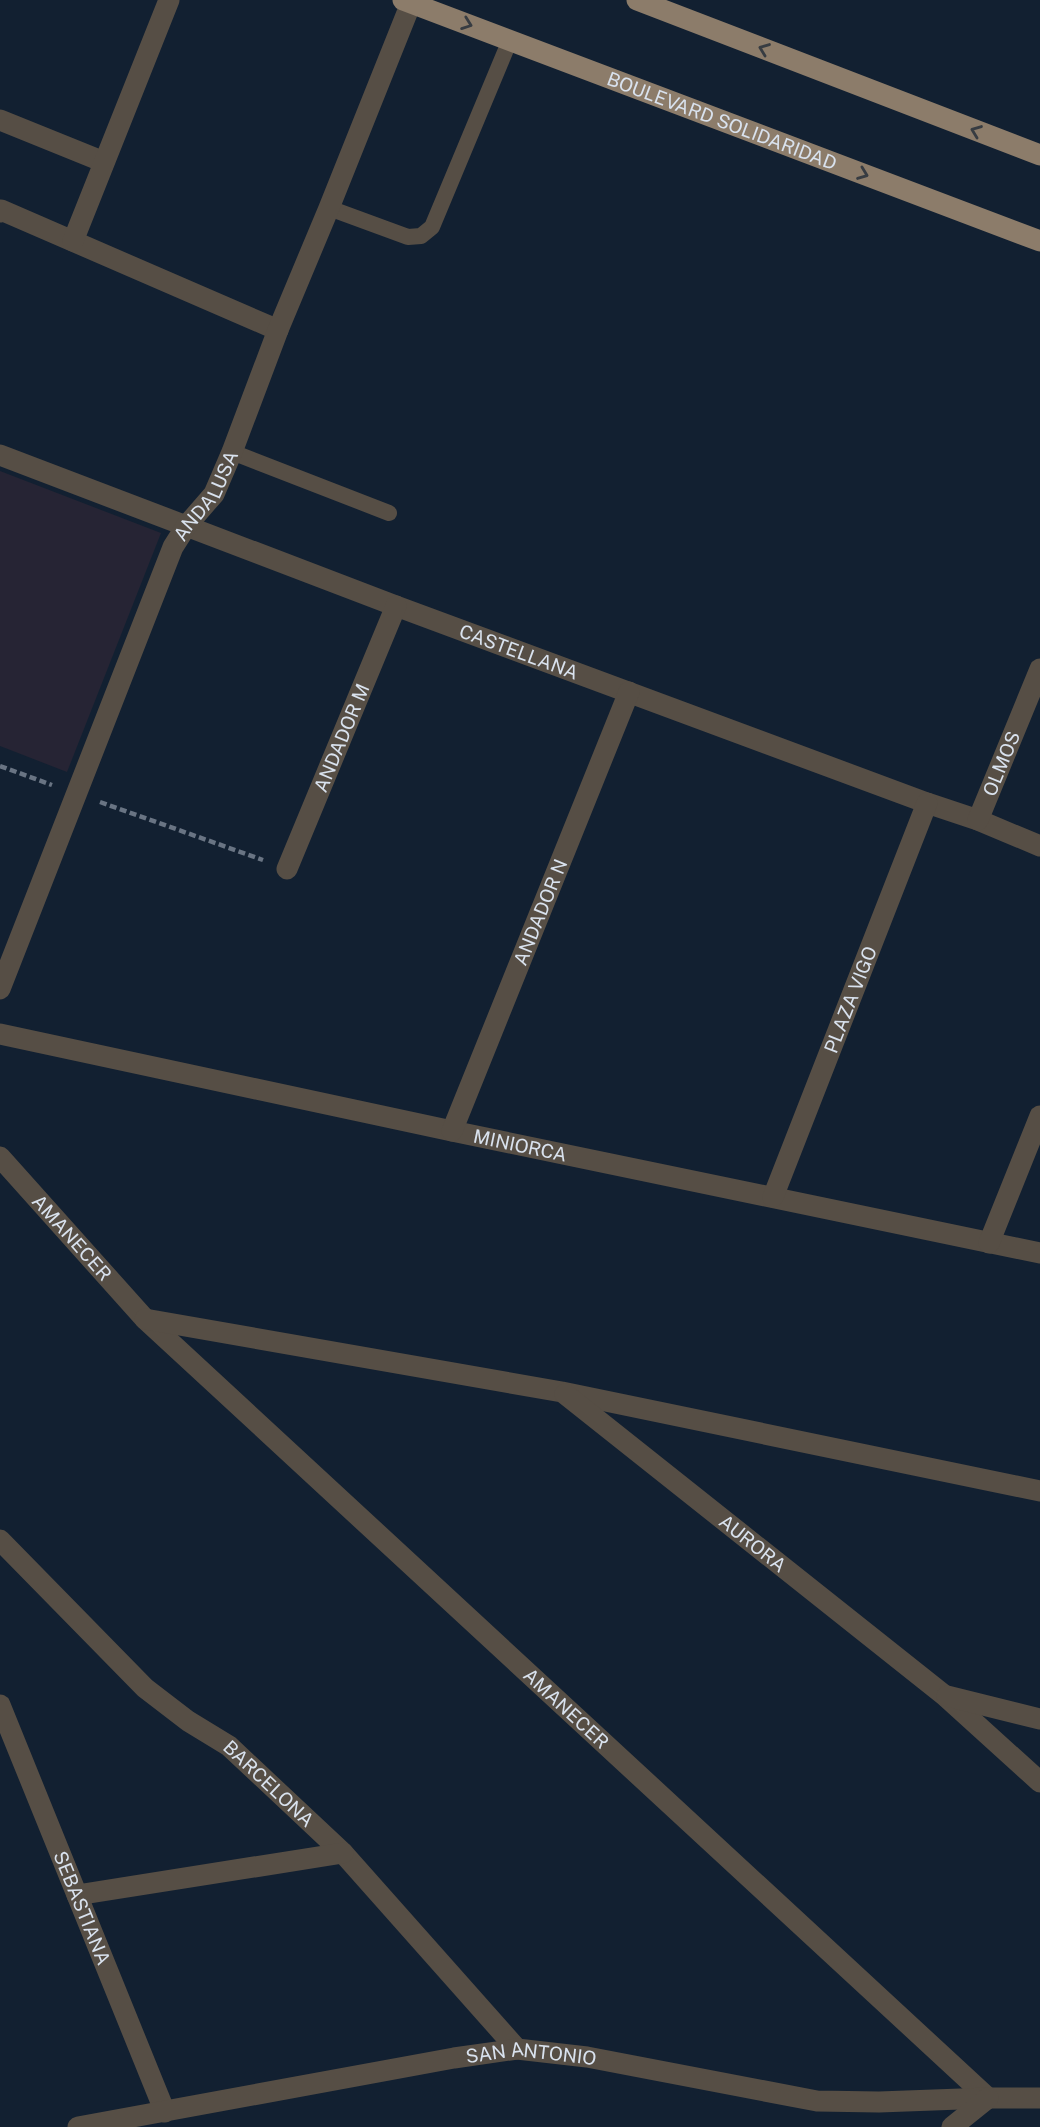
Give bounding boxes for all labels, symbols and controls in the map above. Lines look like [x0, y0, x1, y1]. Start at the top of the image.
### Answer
one-way arrow [461, 16, 473, 30]
one-way arrow [759, 43, 771, 57]
street label: BOULEVARD SOLIDARIDAD [604, 67, 840, 174]
one-way arrow [971, 125, 983, 139]
one-way arrow [856, 166, 869, 180]
street label: ANDALUSA [169, 447, 242, 545]
street label: CASTELLANA [456, 620, 582, 684]
street label: ANDADOR M [309, 680, 374, 795]
street label: OLMOS [978, 728, 1024, 799]
street label: ANDADOR N [509, 856, 572, 969]
street label: PLAZA VIGO [819, 943, 881, 1056]
street label: MINIORCA [472, 1125, 569, 1166]
street label: AMANECER [28, 1190, 116, 1285]
street label: AURORA [715, 1510, 791, 1576]
street label: AMANECER [519, 1664, 613, 1753]
street label: BARCELONA [219, 1736, 319, 1831]
street label: SEBASTIANA [49, 1848, 115, 1968]
street label: SAN ANTONIO [464, 2037, 598, 2070]

